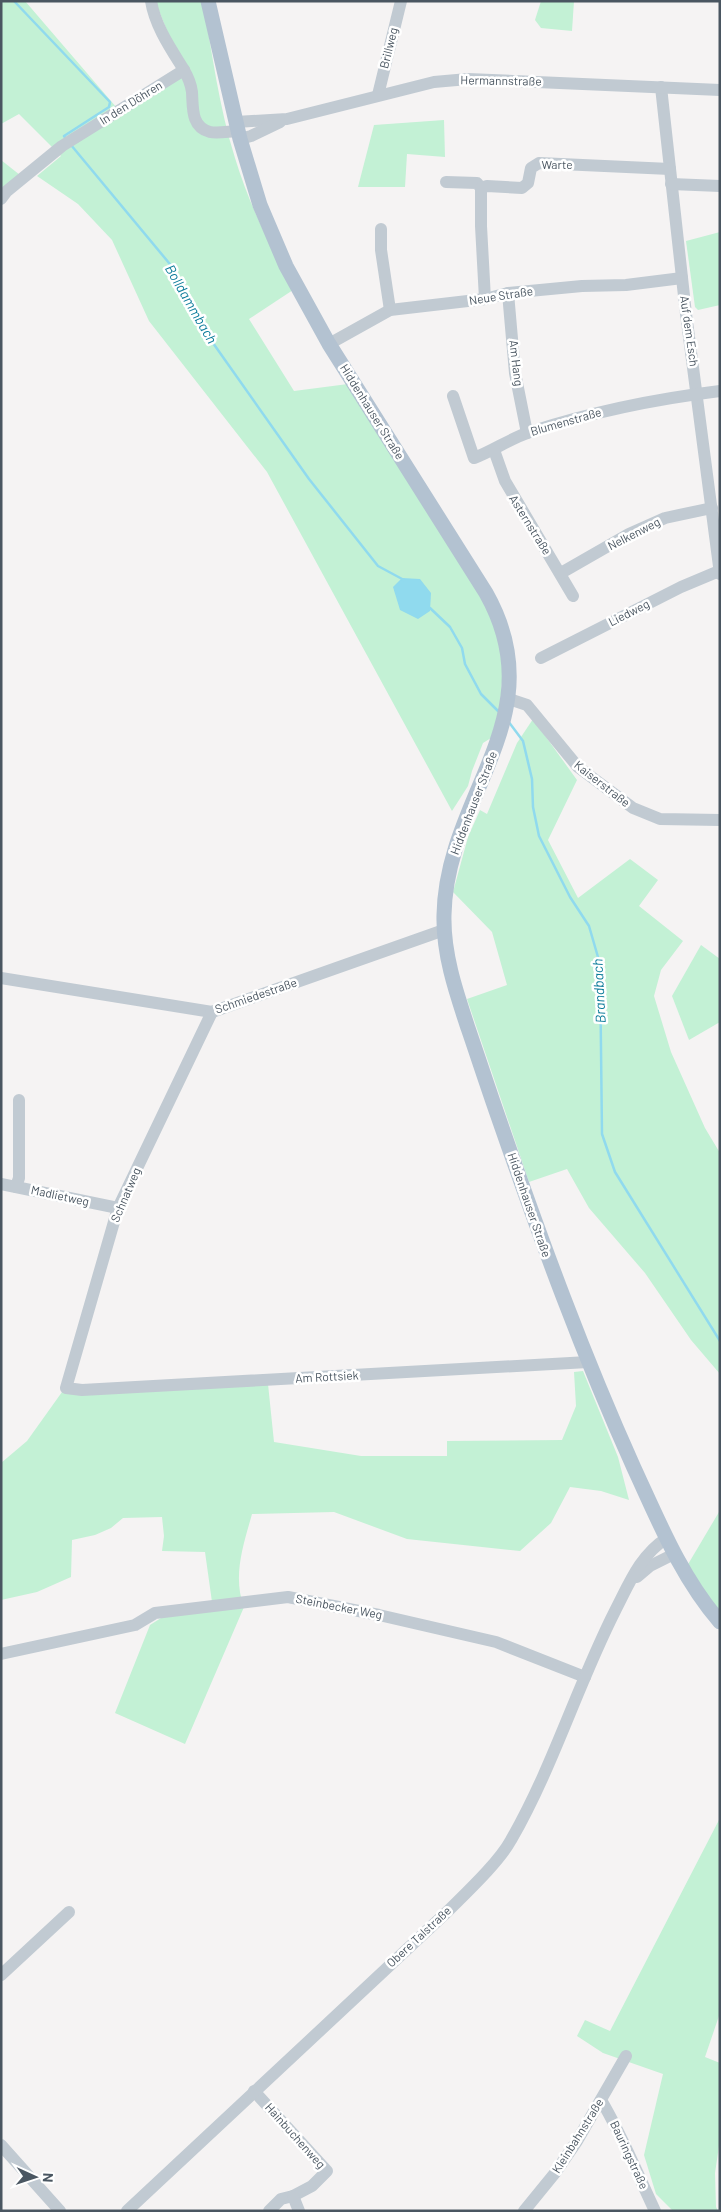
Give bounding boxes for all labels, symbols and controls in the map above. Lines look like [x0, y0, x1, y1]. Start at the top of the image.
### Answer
street label: Brillweg [376, 26, 400, 70]
street label: Hermannstraße [460, 72, 542, 88]
street label: In den Döhren [97, 77, 164, 127]
street label: Warte [541, 157, 573, 171]
water label: Bolldammbach [162, 261, 221, 346]
street label: Neue Straße [468, 283, 534, 307]
street label: Auf dem Esch [678, 295, 702, 367]
street label: Am Hang [507, 339, 527, 387]
street label: Hiddenhauser Straße [338, 361, 408, 462]
street label: Blumenstraße [529, 404, 603, 438]
street label: Asternstraße [507, 492, 555, 557]
street label: Nelkenweg [605, 514, 662, 552]
street label: Liedweg [606, 596, 651, 628]
street label: Hiddenhauser Straße [447, 749, 499, 856]
street label: Kaiserstraße [572, 757, 633, 809]
water label: Brandbach [588, 958, 609, 1024]
street label: Schmiedestraße [213, 974, 298, 1016]
street label: Hiddenhauser Straße [505, 1151, 554, 1259]
street label: Schnatweg [107, 1165, 143, 1224]
street label: Madlietweg [30, 1182, 91, 1208]
street label: Am Rottsiek [295, 1367, 359, 1385]
street label: Steinbecker Weg [295, 1591, 384, 1621]
street label: Obere Talstraße [383, 1903, 453, 1970]
street label: Kleinbahnstraße [549, 2096, 606, 2175]
street label: Hainbuchenweg [263, 2100, 329, 2171]
street label: Bauringstraße [608, 2118, 652, 2191]
north arrow [10, 2152, 60, 2202]
text: N [40, 2173, 57, 2183]

